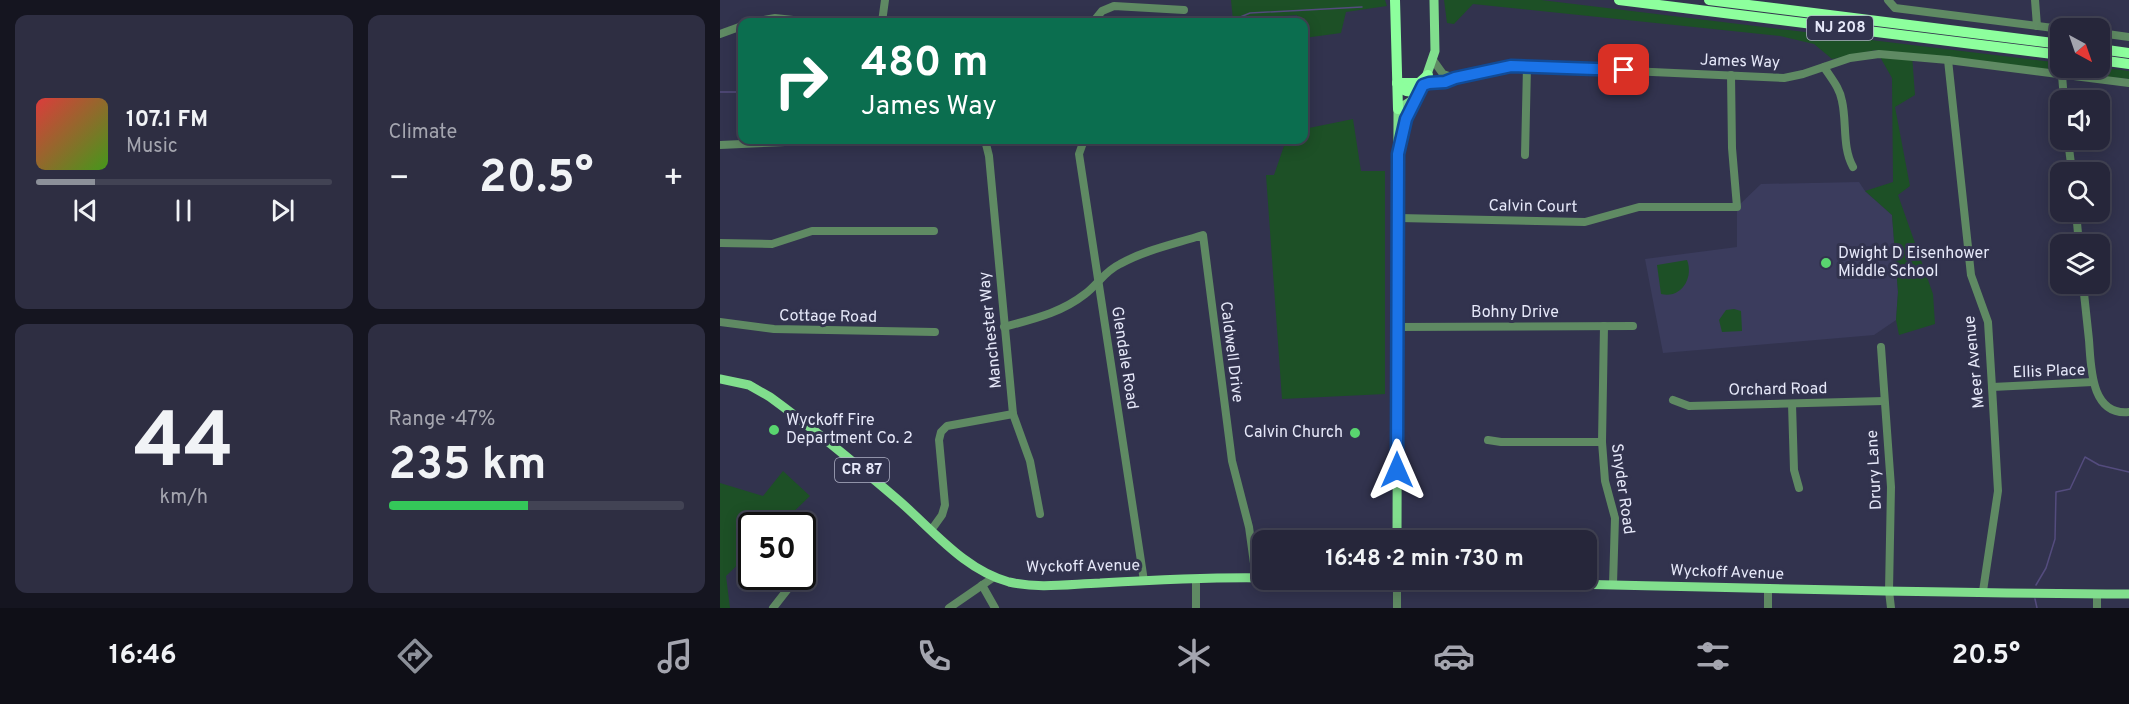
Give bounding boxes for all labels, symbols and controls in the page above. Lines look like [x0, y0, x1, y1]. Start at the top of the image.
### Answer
road number: NJ 208 [1807, 16, 1873, 40]
north arrow [2050, 18, 2110, 78]
map controls [2050, 18, 2110, 294]
text: 480 m [861, 38, 989, 91]
icon: right [762, 42, 840, 120]
pin [1598, 44, 1649, 95]
street label: James Way [1699, 51, 1781, 73]
icon: arrive [1607, 53, 1640, 86]
text: James Way [861, 90, 997, 124]
button: sound [2050, 90, 2110, 150]
text: 107.1 FM [126, 107, 208, 134]
text: Climate [389, 120, 457, 146]
text: Music [126, 134, 178, 160]
text: 20.5° [479, 151, 593, 208]
text: − [389, 159, 410, 201]
text: + [663, 159, 684, 201]
button: search [2050, 162, 2110, 222]
icon: previous [69, 194, 102, 227]
icon: pause [167, 194, 200, 227]
icon: next [266, 194, 299, 227]
street label: Calvin Court [1488, 196, 1578, 218]
button: layers [2050, 234, 2110, 294]
place label: Dwight D Eisenhower Middle School [1838, 244, 1990, 282]
marker: Dwight D Eisenhower Middle School [1819, 256, 1833, 270]
street label: Manchester Way [975, 271, 1007, 389]
street label: Caldwell Drive [1215, 300, 1247, 404]
street label: Bohny Drive [1471, 303, 1559, 323]
street label: Glendale Road [1106, 305, 1142, 411]
street label: Cottage Road [779, 306, 877, 328]
street label: Meer Avenue [1960, 315, 1990, 409]
street label: Ellis Place [2012, 361, 2086, 383]
street label: Orchard Road [1728, 379, 1828, 401]
text: 44 [134, 396, 234, 495]
text: Range · 47% [389, 407, 495, 433]
place label: Wyckoff Fire Department Co. 2 [786, 411, 913, 449]
marker: Wyckoff Fire Department Co. 2 [767, 423, 781, 437]
place label: Calvin Church [1244, 423, 1343, 443]
marker: Calvin Church [1348, 426, 1362, 440]
street label: Drury Lane [1863, 429, 1887, 511]
text: 235 km [389, 438, 546, 495]
position arrow [1365, 438, 1429, 502]
street label: Snyder Road [1606, 442, 1638, 536]
road number: CR 87 [835, 458, 889, 482]
text: km/h [159, 485, 208, 511]
speed limit sign: 50 [738, 512, 816, 590]
text: 16:48 · 2 min · 730 m [1325, 546, 1524, 573]
street label: Wyckoff Avenue [1026, 556, 1140, 578]
street label: Wyckoff Avenue [1670, 561, 1784, 585]
icon: directions [394, 635, 436, 677]
icon: music [654, 635, 696, 677]
icon: phone [913, 635, 955, 677]
icon: climate [1173, 635, 1215, 677]
icon: car [1433, 635, 1475, 677]
icon: filters [1692, 635, 1734, 677]
text: 16:46 [109, 639, 177, 673]
text: 20.5° [1952, 639, 2020, 673]

